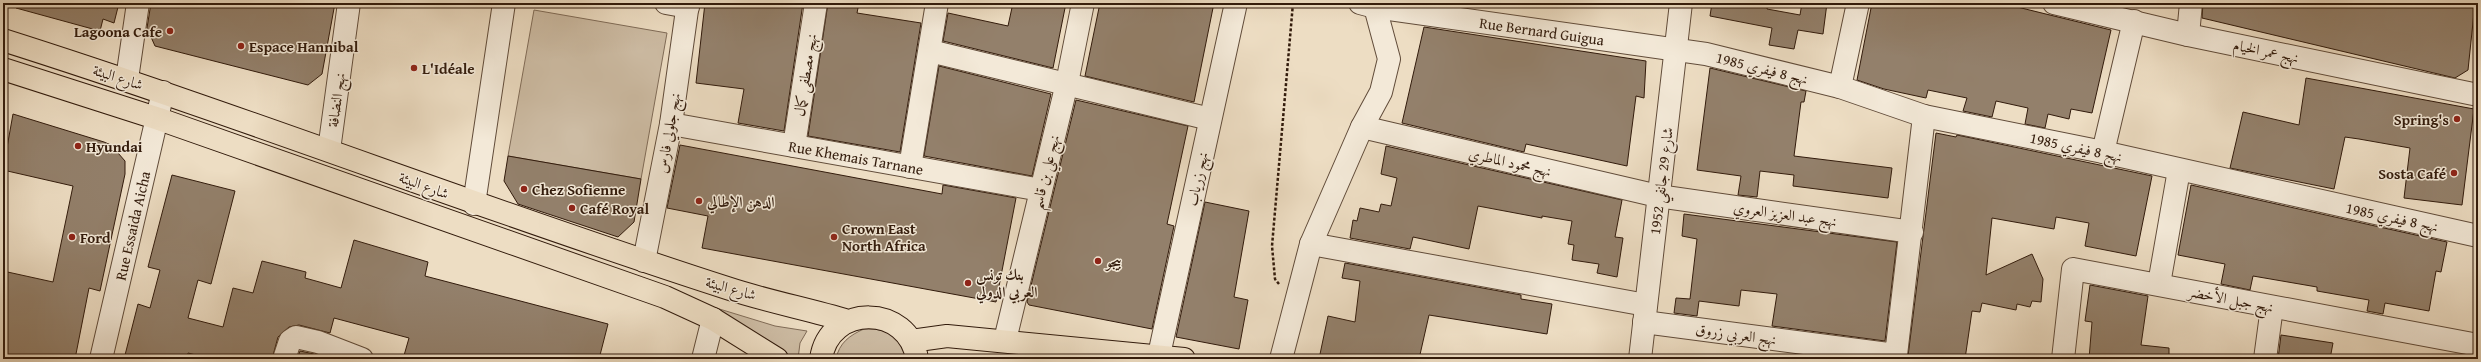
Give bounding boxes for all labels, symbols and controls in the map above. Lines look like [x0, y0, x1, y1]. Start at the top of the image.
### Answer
street label: Rue Bernard Guigua [1478, 11, 1605, 50]
place label: Lagoona Cafe [74, 21, 162, 42]
marker: Lagoona Cafe [165, 26, 175, 36]
street label: نهج مصطفى كمال [788, 32, 826, 119]
street label: نهج عمر الخيام [2230, 34, 2301, 72]
place label: Espace Hannibal [249, 36, 359, 57]
marker: Espace Hannibal [236, 41, 246, 51]
street label: نهج 8 فيفري 1985 [1713, 46, 1810, 93]
place label: L'Idéale [422, 58, 475, 79]
street label: شارع البيئة [89, 59, 146, 98]
marker: L'Idéale [409, 63, 419, 73]
street label: نهج النضافة [322, 71, 354, 129]
street label: نهج جلولي فارس [651, 91, 689, 176]
place label: Spring's [2394, 109, 2449, 130]
marker: Spring's [2452, 114, 2462, 124]
street label: شارع 29 جانفي 1952 [1644, 126, 1682, 236]
street label: نهج 8 فيفري 1985 [2027, 127, 2124, 171]
street label: نهج علي بن قاسم [1026, 133, 1069, 213]
street label: Rue Khemais Tarnane [787, 135, 925, 179]
place label: Hyundai [86, 136, 143, 157]
marker: Hyundai [73, 141, 83, 151]
street label: نهج محمود الماطري [1466, 142, 1553, 186]
street label: نهج زرياب [1181, 150, 1217, 209]
place label: Sosta Café [2378, 163, 2446, 184]
street label: شارع البيئة [395, 166, 452, 207]
marker: Sosta Café [2449, 168, 2459, 178]
street label: Rue Essaida Aicha [109, 169, 155, 282]
place label: Chez Sofienne [532, 179, 625, 200]
marker: Chez Sofienne [519, 184, 529, 194]
place label: الدهن الإطالي [706, 191, 775, 214]
marker: الدهن الإطالي [694, 196, 704, 206]
street label: نهج عبد العزيز العروي [1731, 196, 1838, 236]
street label: نهج 8 فيفري 1985 [2343, 197, 2440, 241]
place label: Café Royal [580, 198, 650, 219]
marker: Café Royal [567, 203, 577, 213]
place label: Crown East North Africa [842, 218, 926, 256]
place label: Ford [80, 227, 111, 248]
marker: Ford [67, 232, 77, 242]
marker: Crown East North Africa [829, 232, 839, 242]
place label: بيجو [1104, 251, 1121, 272]
marker: بيجو [1093, 256, 1103, 266]
place label: بنك تونس العربي الدولي [975, 264, 1038, 304]
street label: شارع البيئة [702, 271, 759, 308]
marker: بنك تونس العربي الدولي [963, 278, 973, 288]
street label: نهج جبل الأخضر [2184, 280, 2275, 321]
street label: نهج العربي زروق [1694, 318, 1778, 354]

